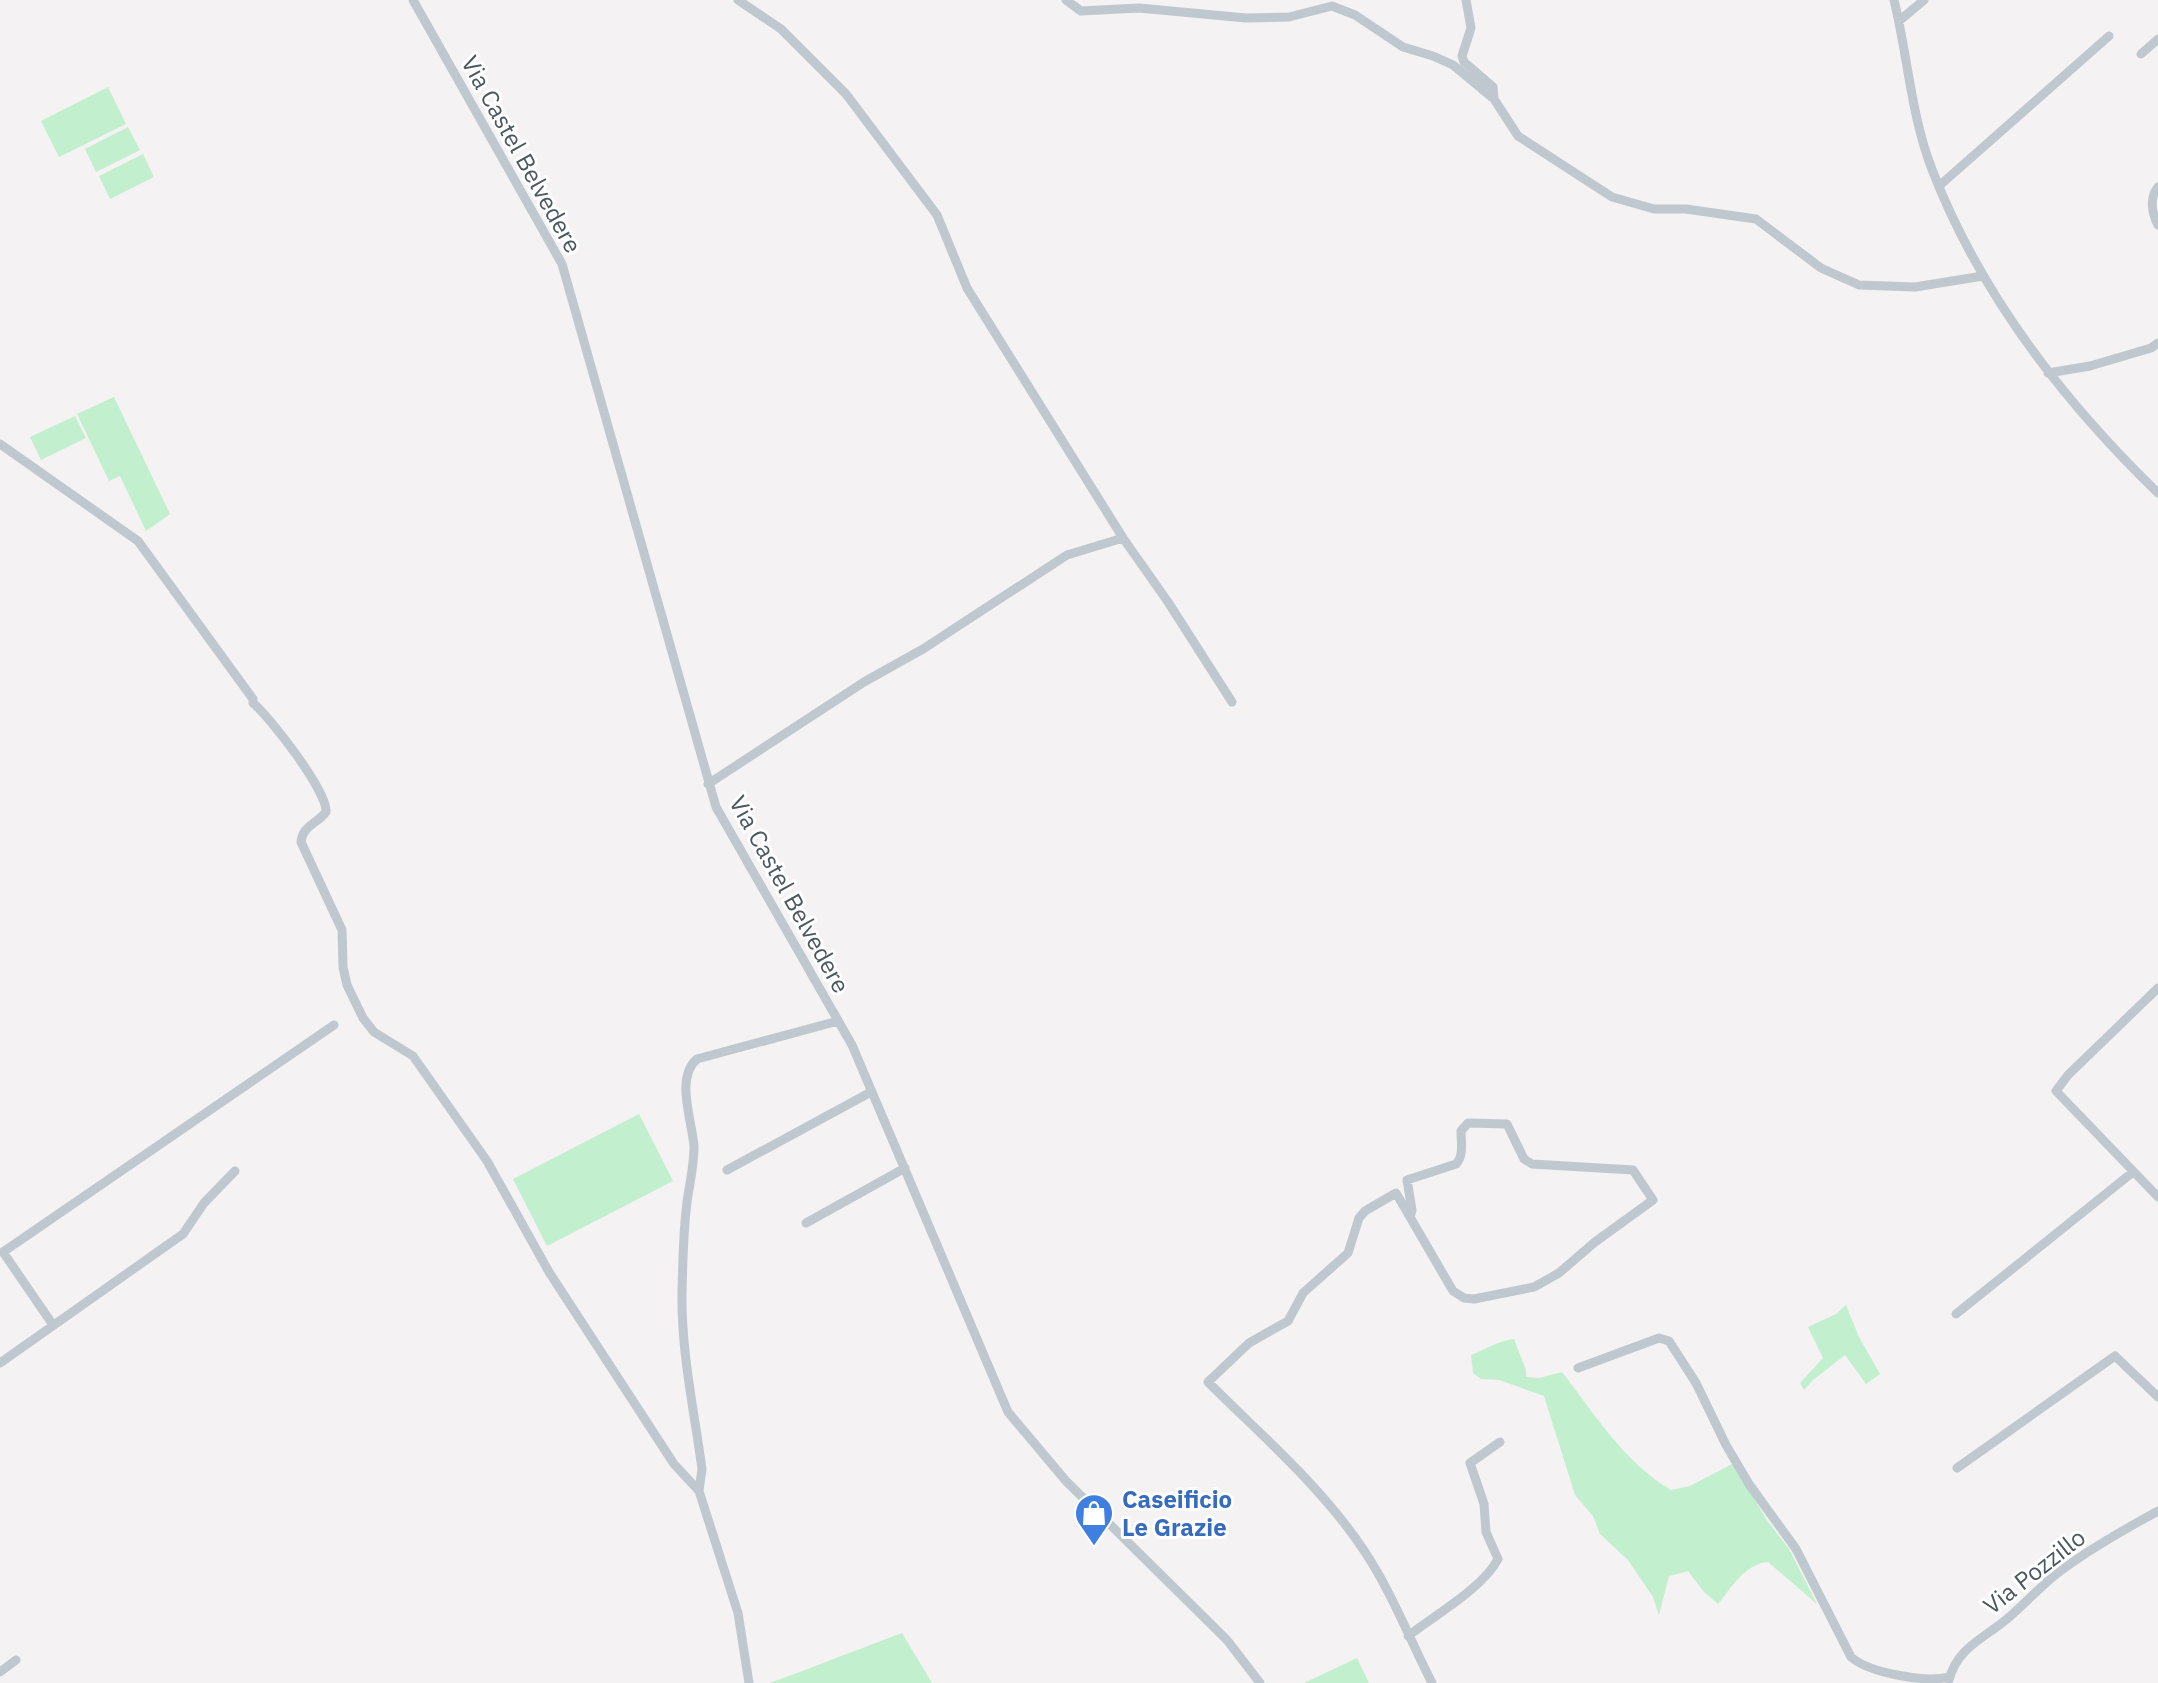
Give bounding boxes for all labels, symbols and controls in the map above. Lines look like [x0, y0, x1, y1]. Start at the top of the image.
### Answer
street label: Via Castel Belvedere [454, 50, 590, 258]
street label: Via Castel Belvedere [722, 790, 858, 998]
place label: Caseificio Le Grazie [1122, 1483, 1232, 1543]
shop icon: Caseificio Le Grazie [1073, 1492, 1115, 1547]
street label: Via Pozzillo [1976, 1521, 2092, 1621]

